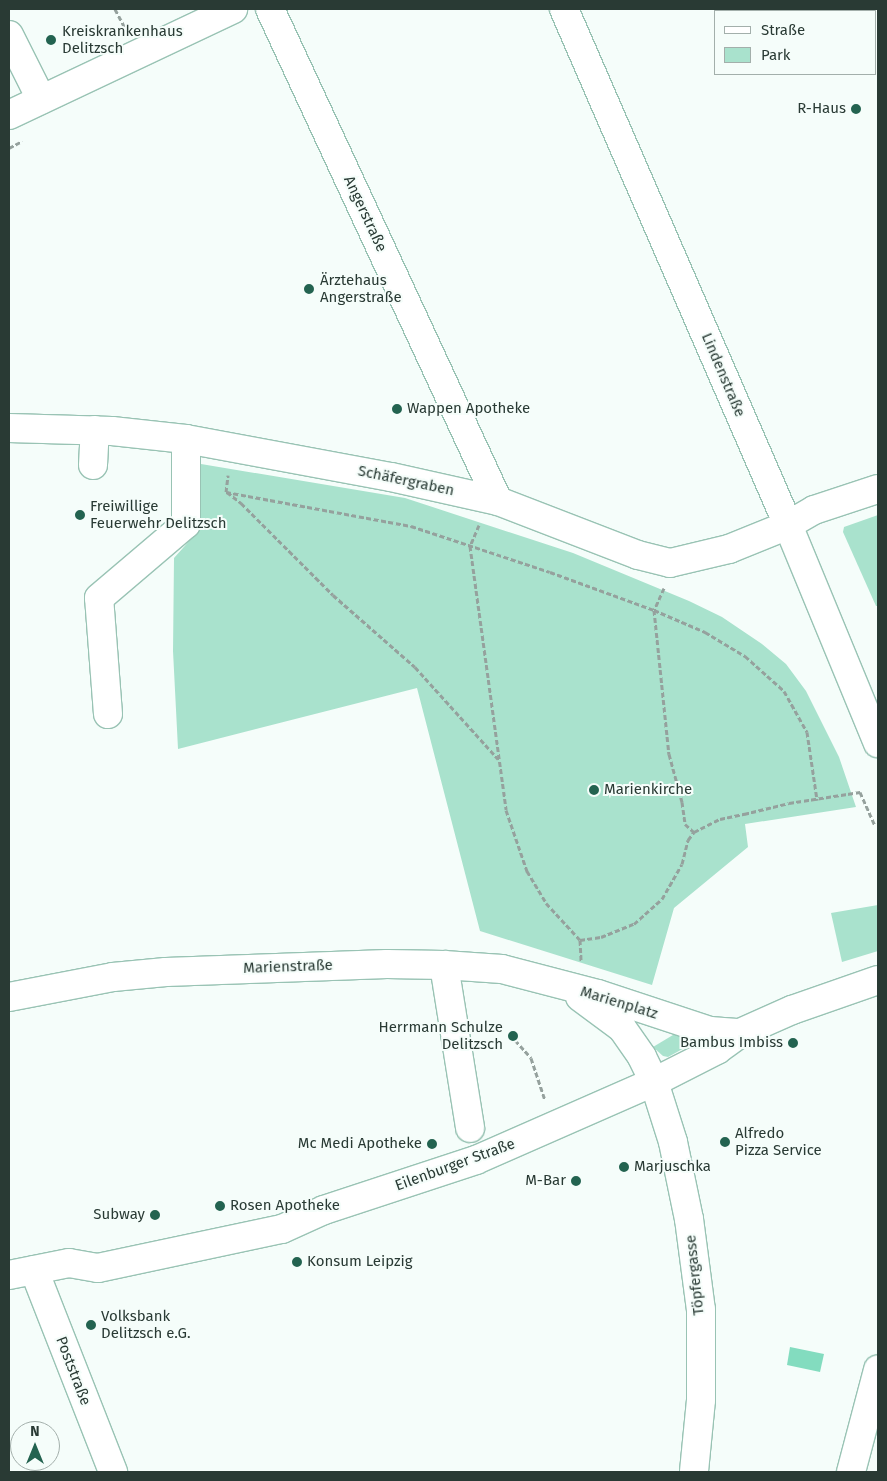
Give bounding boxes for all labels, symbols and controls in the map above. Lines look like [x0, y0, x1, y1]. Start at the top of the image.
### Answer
legend [714, 10, 877, 75]
text: Straße [761, 21, 805, 39]
place label: Kreiskrankenhaus Delitzsch [62, 22, 183, 57]
marker: Kreiskrankenhaus Delitzsch [44, 33, 58, 47]
text: Park [761, 46, 791, 64]
place label: R-Haus [797, 100, 846, 118]
marker: R-Haus [850, 103, 862, 115]
street label: Angerstraße [340, 173, 390, 255]
place label: Ärztehaus Angerstraße [320, 271, 402, 306]
marker: Ärztehaus Angerstraße [302, 282, 316, 296]
street label: Lindenstraße [697, 330, 749, 420]
place label: Wappen Apotheke [407, 400, 530, 418]
marker: Wappen Apotheke [391, 403, 403, 415]
street label: Schäfergraben [356, 462, 456, 500]
place label: Freiwillige Feuerwehr Delitzsch [90, 497, 226, 532]
marker: Freiwillige Feuerwehr Delitzsch [74, 509, 86, 521]
place label: Marienkirche [604, 781, 692, 799]
marker: Marienkirche [588, 784, 600, 796]
street label: Marienstraße [243, 956, 333, 978]
street label: Marienplatz [578, 983, 660, 1023]
place label: Herrmann Schulze Delitzsch [378, 1018, 503, 1053]
marker: Herrmann Schulze Delitzsch [507, 1030, 519, 1042]
place label: Bambus Imbiss [680, 1034, 783, 1052]
marker: Bambus Imbiss [787, 1037, 799, 1049]
place label: Alfredo Pizza Service [735, 1124, 822, 1159]
place label: Mc Medi Apotheke [298, 1135, 422, 1153]
street label: Eilenburger Straße [393, 1135, 517, 1195]
marker: Alfredo Pizza Service [719, 1136, 731, 1148]
marker: Mc Medi Apotheke [426, 1138, 438, 1150]
place label: Marjuschka [634, 1158, 711, 1176]
marker: Marjuschka [618, 1161, 630, 1173]
place label: M-Bar [525, 1172, 566, 1190]
marker: M-Bar [570, 1175, 582, 1187]
place label: Rosen Apotheke [230, 1197, 340, 1215]
marker: Rosen Apotheke [214, 1200, 226, 1212]
place label: Subway [93, 1206, 145, 1224]
marker: Subway [149, 1209, 161, 1221]
street label: Töpfergasse [682, 1234, 708, 1316]
place label: Konsum Leipzig [307, 1253, 413, 1271]
marker: Konsum Leipzig [291, 1256, 303, 1268]
place label: Volksbank Delitzsch e.G. [101, 1307, 191, 1342]
marker: Volksbank Delitzsch e.G. [85, 1319, 97, 1331]
street label: Poststraße [52, 1334, 94, 1408]
north arrow [10, 1421, 60, 1471]
text: N [30, 1423, 40, 1440]

